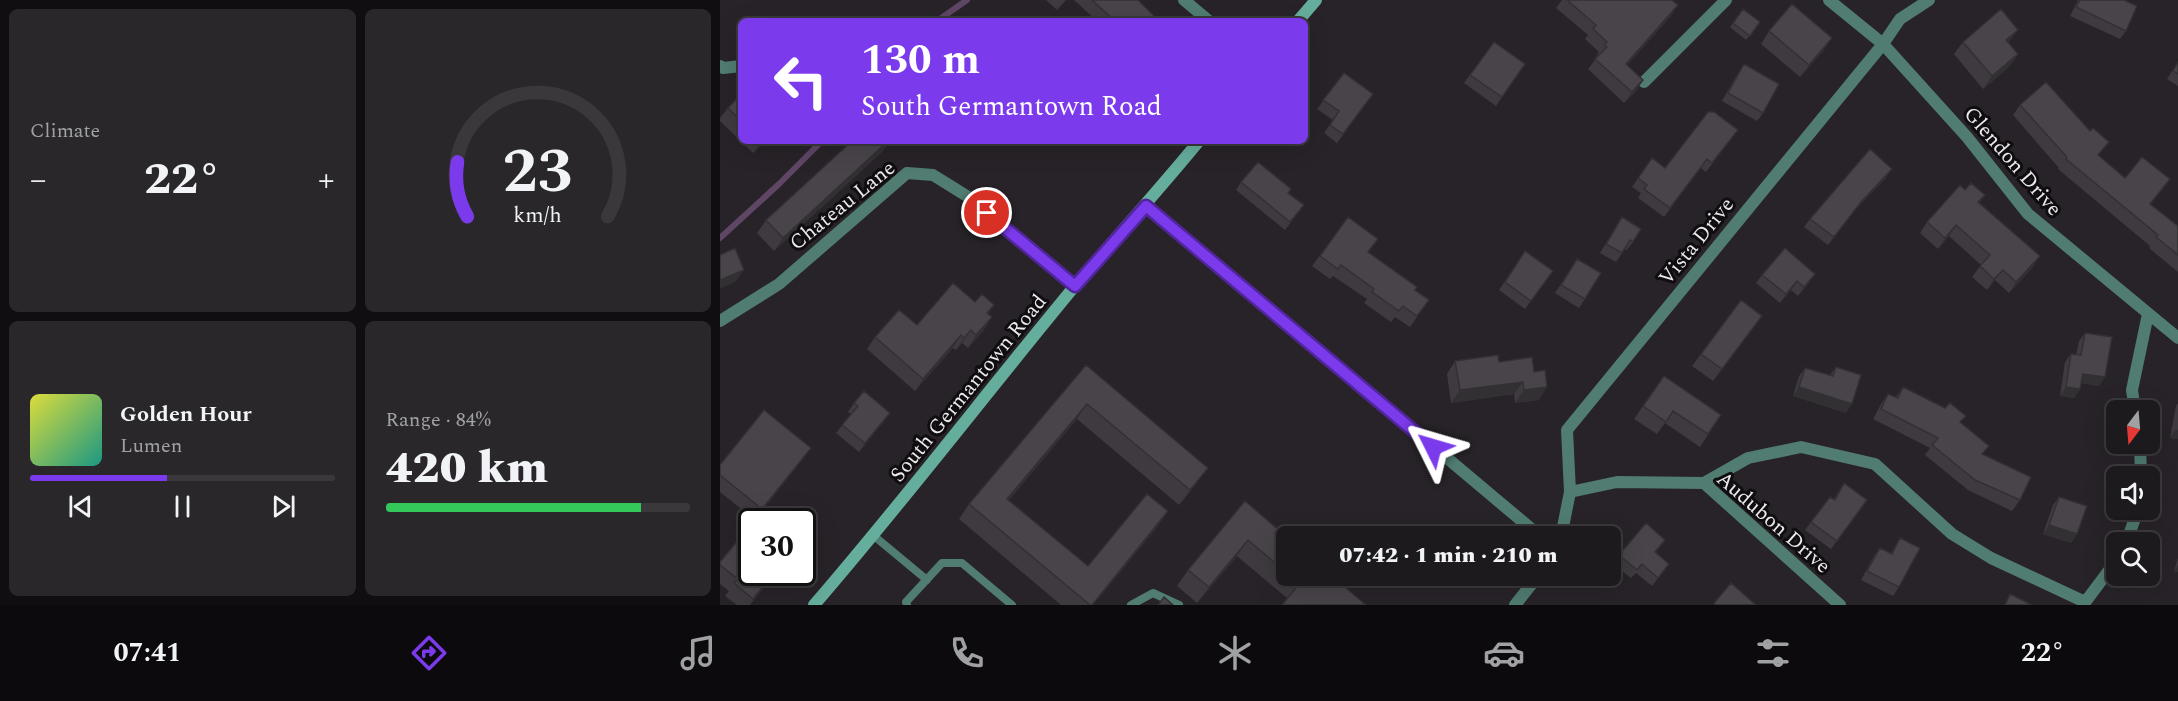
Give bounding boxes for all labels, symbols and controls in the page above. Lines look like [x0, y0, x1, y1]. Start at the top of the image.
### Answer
text: 130 m [861, 29, 980, 92]
icon: left [762, 42, 840, 120]
text: South Germantown Road [861, 86, 1162, 128]
street label: Glendon Drive [1955, 100, 2069, 224]
text: Climate [30, 116, 100, 146]
text: 23 [503, 125, 573, 220]
text: 22° [144, 145, 221, 214]
street label: Chateau Lane [783, 153, 903, 259]
text: − [30, 155, 47, 205]
text: + [318, 155, 334, 205]
pin [961, 187, 1012, 238]
street label: Vista Drive [1651, 191, 1742, 293]
icon: arrive [970, 196, 1003, 229]
text: km/h [514, 200, 562, 233]
street label: South Germantown Road [883, 288, 1055, 490]
text: Golden Hour [120, 398, 252, 431]
north arrow [2106, 400, 2160, 454]
map controls [2106, 400, 2160, 586]
text: Range · 84% [386, 405, 491, 435]
position arrow [1401, 415, 1465, 479]
text: Lumen [120, 431, 182, 461]
text: 420 km [386, 434, 548, 503]
street label: Audubon Drive [1709, 464, 1838, 582]
button: sound [2106, 466, 2160, 520]
icon: previous [64, 490, 97, 523]
icon: pause [166, 490, 199, 523]
icon: next [267, 490, 300, 523]
speed limit sign: 30 [738, 508, 816, 586]
button: search [2106, 532, 2160, 586]
text: 07:42 · 1 min · 210 m [1339, 539, 1558, 572]
text: 07:41 [113, 632, 181, 674]
icon: directions [408, 632, 450, 674]
icon: music [677, 632, 719, 674]
icon: phone [946, 632, 988, 674]
icon: climate [1214, 632, 1256, 674]
icon: car [1483, 632, 1525, 674]
icon: filters [1752, 632, 1794, 674]
text: 22° [2021, 632, 2065, 674]

